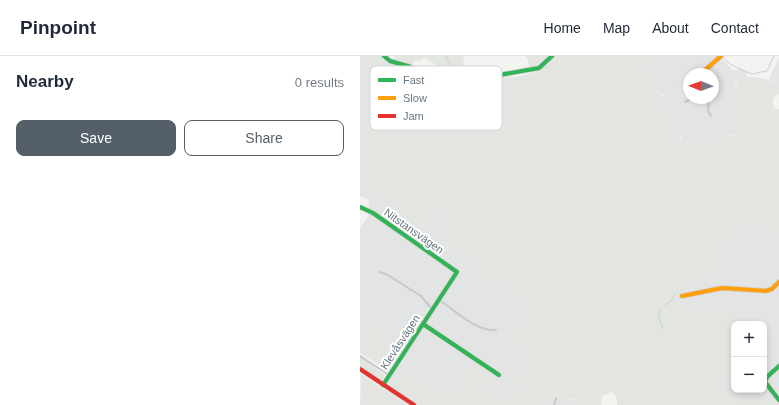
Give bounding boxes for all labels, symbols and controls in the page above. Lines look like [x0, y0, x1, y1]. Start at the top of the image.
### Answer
text: Pinpoint [20, 17, 96, 38]
text: Home [544, 20, 581, 36]
text: Map [603, 20, 630, 36]
text: About [652, 20, 689, 36]
text: Contact [711, 20, 759, 36]
legend [370, 66, 502, 130]
north arrow [683, 68, 719, 104]
text: Nearby [16, 72, 74, 91]
text: Fast [403, 74, 424, 86]
text: 0 results [295, 75, 344, 90]
text: Slow [403, 92, 427, 104]
text: Jam [403, 110, 424, 122]
button: Save [16, 120, 176, 156]
button: Share [184, 120, 344, 156]
street label: Nitstansvägen [382, 206, 446, 256]
street label: Klevåsvägen [378, 312, 422, 372]
map controls [731, 321, 767, 393]
button: + [731, 321, 767, 357]
button: − [731, 357, 767, 393]

